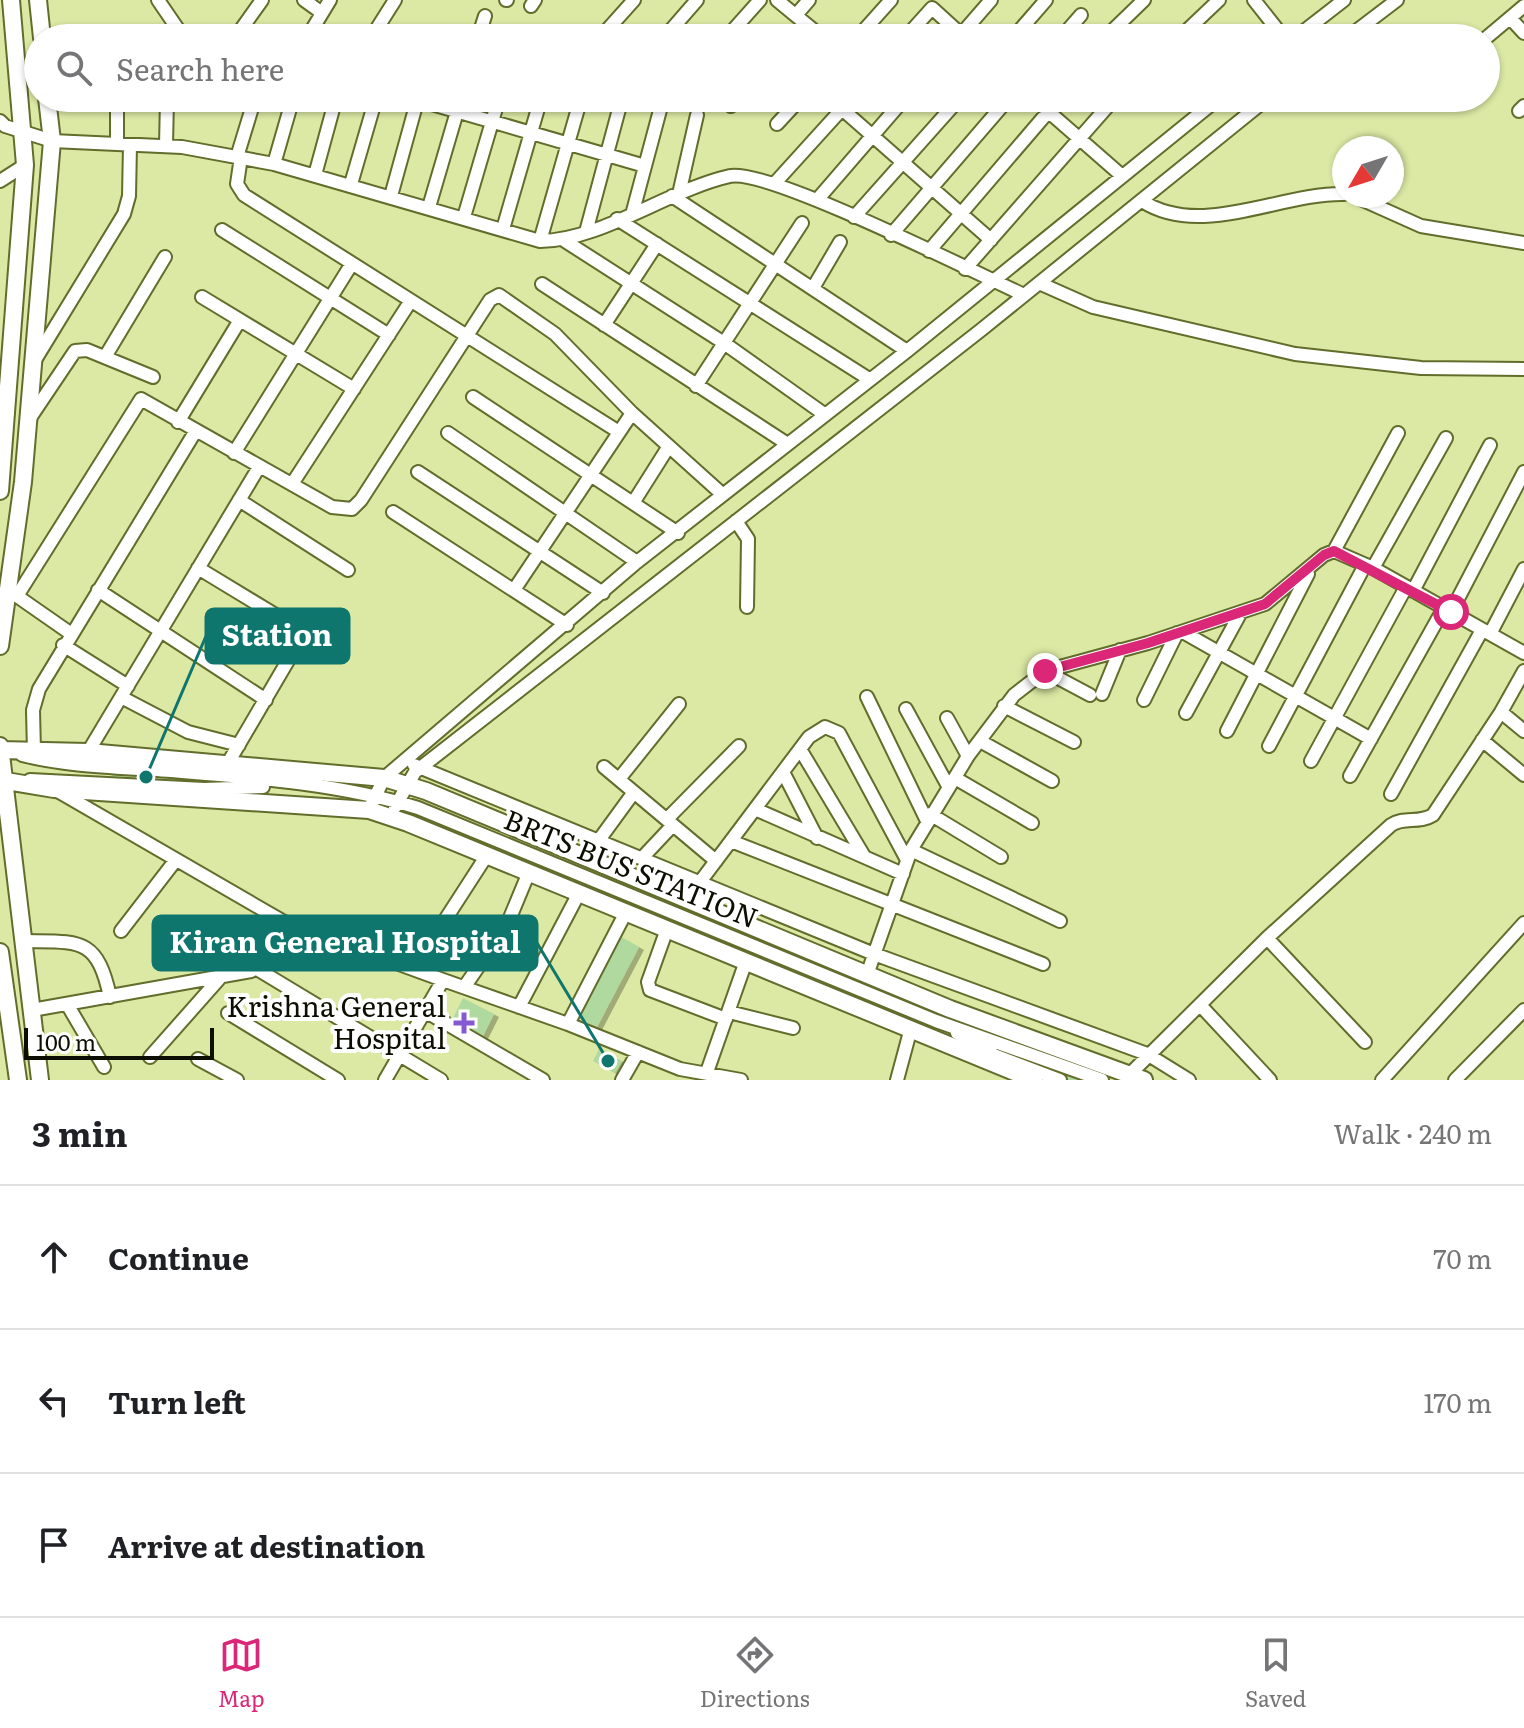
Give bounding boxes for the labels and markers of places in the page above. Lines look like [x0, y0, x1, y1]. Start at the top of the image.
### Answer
callout: Station [206, 609, 349, 663]
callout: Kiran General Hospital [153, 916, 537, 970]
place label: Krishna General Hospital [227, 984, 446, 1058]
marker: Krishna General Hospital [453, 1012, 475, 1034]

